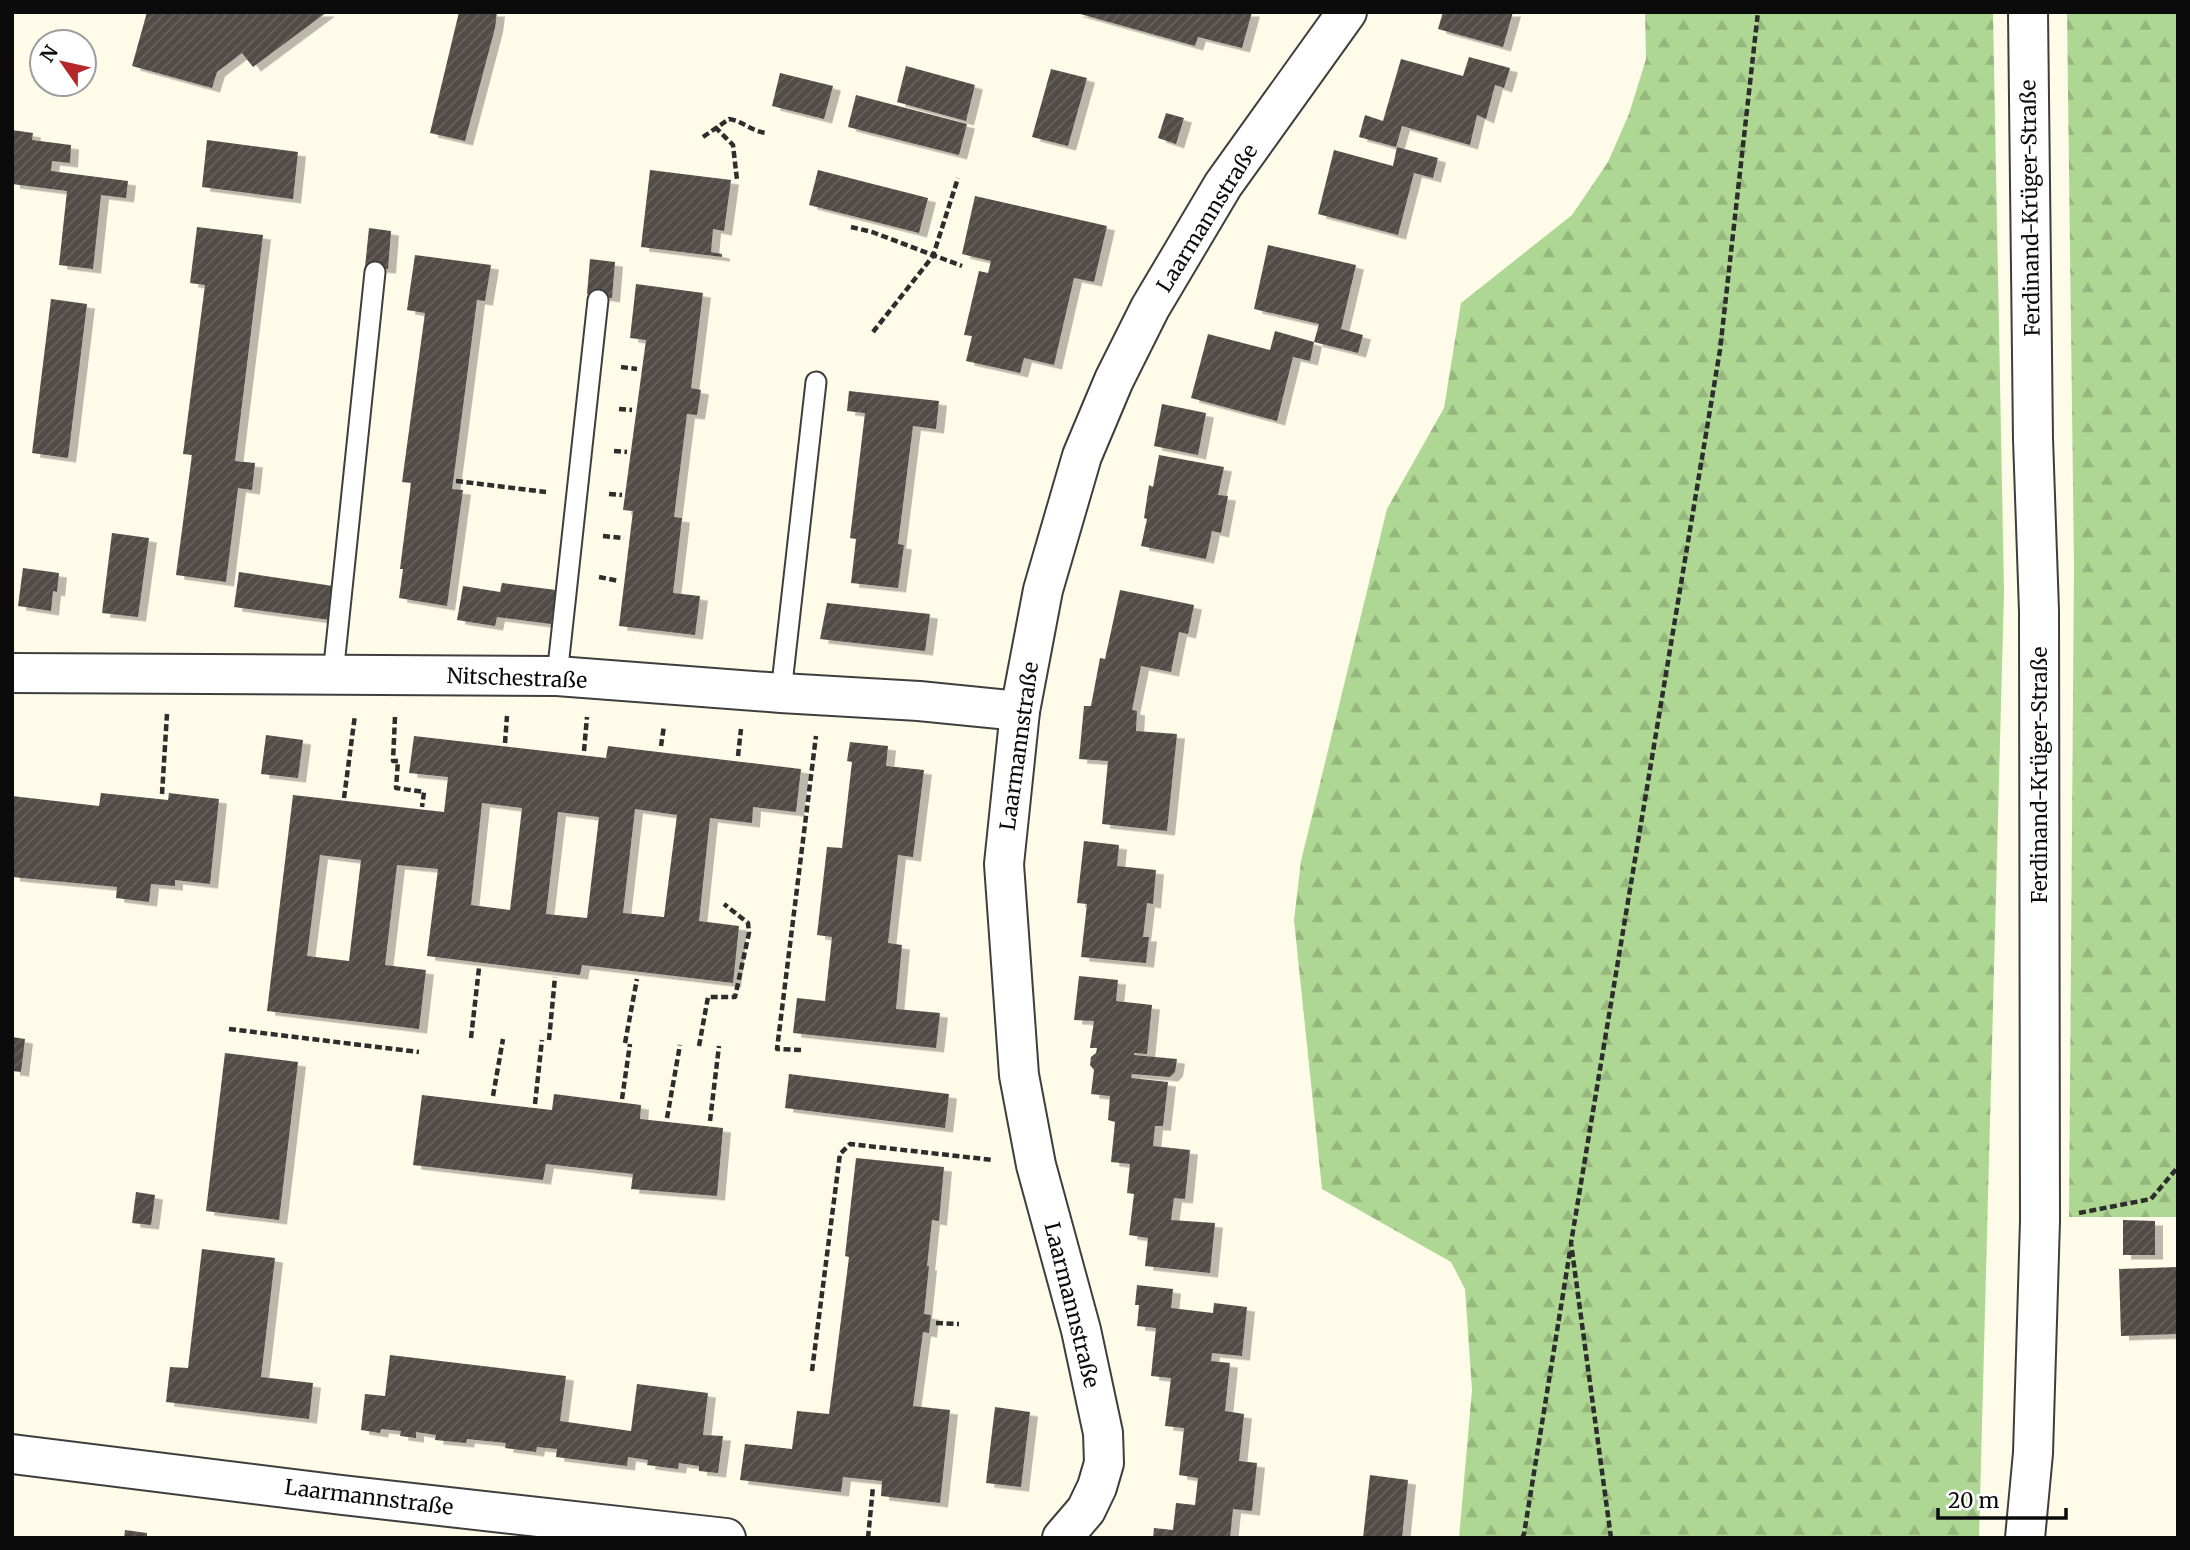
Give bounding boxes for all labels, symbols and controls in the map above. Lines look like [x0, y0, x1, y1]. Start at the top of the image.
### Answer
north arrow [28, 28, 98, 98]
text: N [35, 41, 63, 66]
street label: Ferdinand-Krüger-Straße [2014, 79, 2046, 337]
street label: Laarmannstraße [1151, 139, 1263, 297]
street label: Ferdinand-Krüger-Straße [2026, 647, 2053, 903]
street label: Laarmannstraße [994, 660, 1044, 832]
street label: Nitschestraße [446, 662, 588, 694]
street label: Laarmannstraße [1038, 1219, 1106, 1391]
street label: Laarmannstraße [283, 1473, 455, 1521]
scale bar [1938, 1476, 2066, 1520]
text: 20 m [1948, 1487, 2000, 1514]

